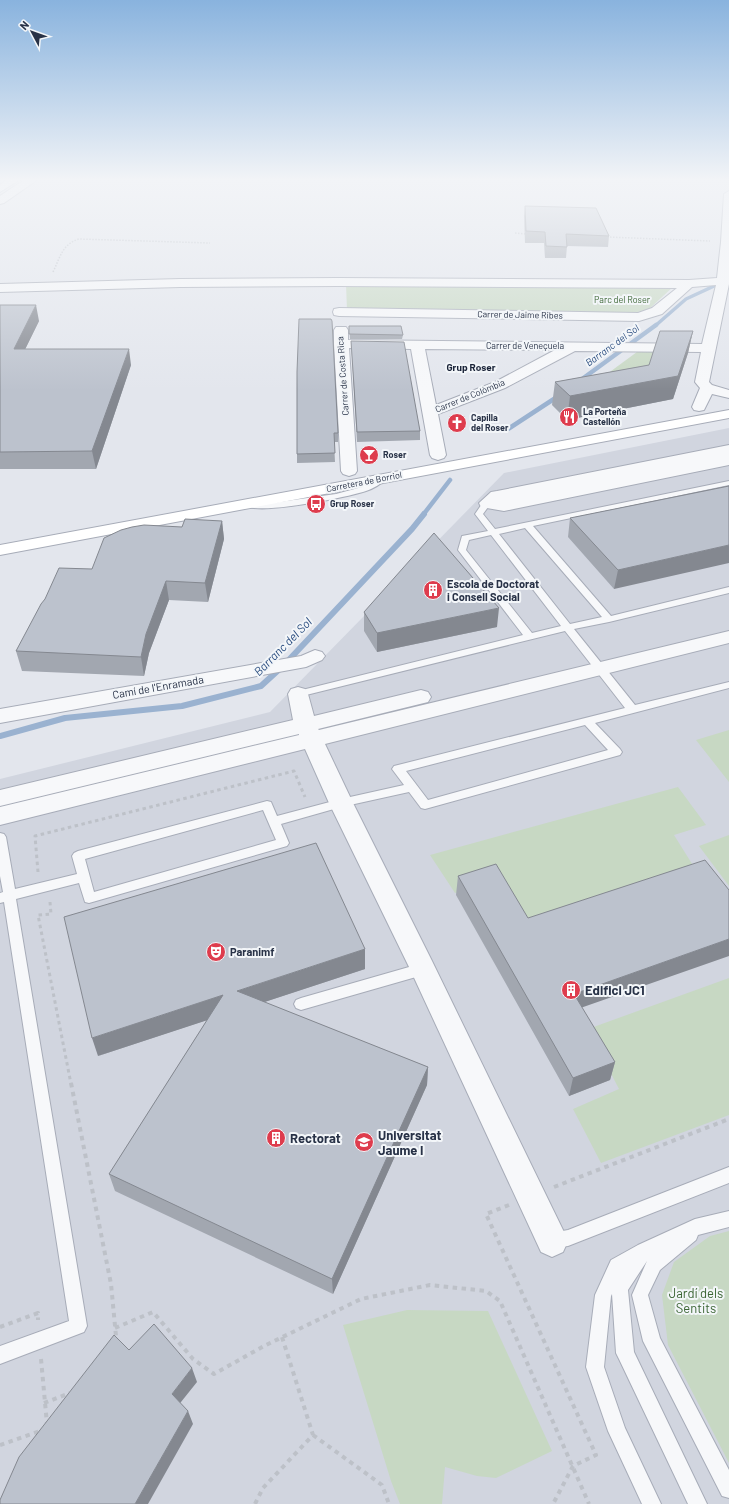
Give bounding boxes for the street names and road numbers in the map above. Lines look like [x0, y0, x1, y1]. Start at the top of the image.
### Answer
street label: Carrer de Jaime Ribes [477, 308, 563, 321]
street label: Carrer de Costa Rica [334, 336, 351, 416]
street label: Carrer de Veneçuela [486, 340, 564, 351]
street label: Carrer de Colòmbia [433, 377, 506, 415]
street label: Carretera de Borriol [325, 469, 403, 494]
street label: Camí de l'Enramada [111, 672, 205, 701]

